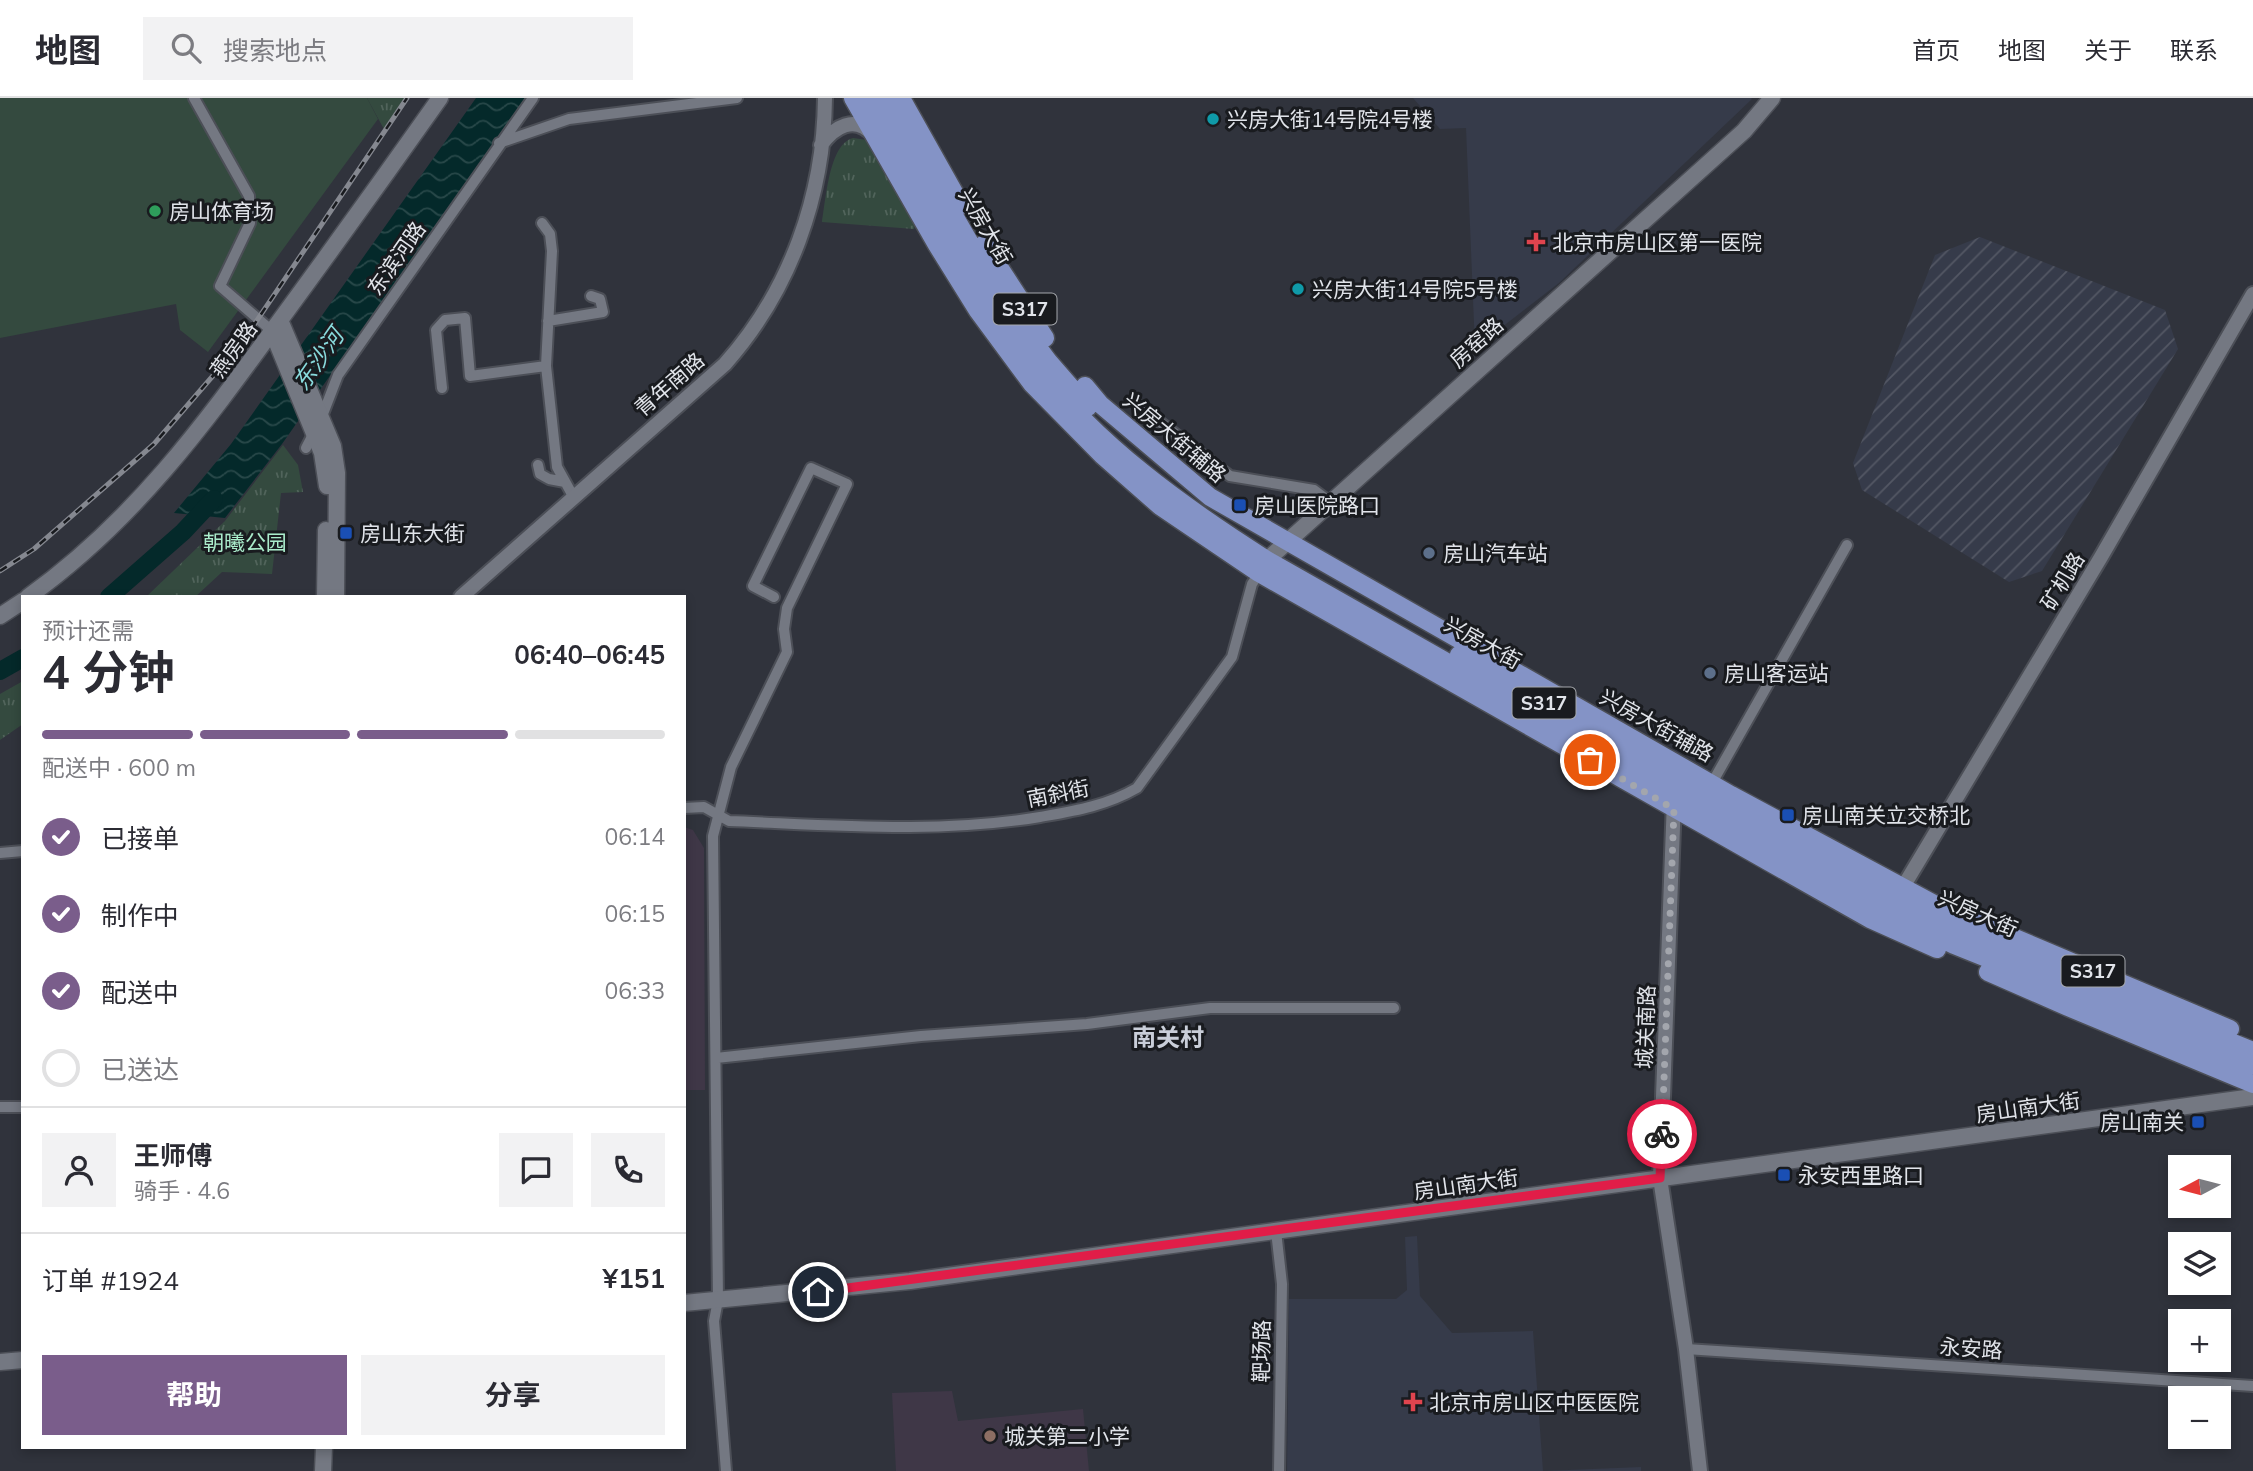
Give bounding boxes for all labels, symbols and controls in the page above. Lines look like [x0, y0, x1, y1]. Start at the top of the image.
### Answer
search box [143, 17, 633, 80]
text: 地图 [35, 29, 101, 70]
icon: search [167, 29, 205, 67]
text: 搜索地点 [223, 34, 327, 67]
text: 首页 [1912, 35, 1960, 65]
text: 地图 [1998, 35, 2046, 65]
text: 关于 [2084, 35, 2132, 65]
text: 联系 [2170, 35, 2218, 65]
place label: 兴房大街14号院4号楼 [1227, 106, 1433, 132]
marker: 兴房大街14号院4号楼 [1205, 111, 1221, 127]
street label: 兴房大街 [954, 183, 1018, 269]
place label: 房山体育场 [169, 198, 274, 224]
marker: 房山体育场 [147, 203, 163, 219]
street label: 东滨河路 [361, 216, 431, 300]
place label: 北京市房山区第一医院 [1552, 229, 1762, 255]
marker: 北京市房山区第一医院 [1526, 232, 1546, 252]
place label: 兴房大街14号院5号楼 [1312, 276, 1518, 302]
marker: 兴房大街14号院5号楼 [1290, 281, 1306, 297]
road number: S317 [993, 294, 1056, 324]
street label: 房窑路 [1444, 311, 1508, 373]
street label: 燕房路 [204, 316, 262, 382]
water label: 东沙河 [286, 319, 352, 396]
street label: 青年南路 [629, 347, 709, 421]
street label: 兴房大街辅路 [1118, 387, 1232, 487]
place label: 房山医院路口 [1254, 492, 1380, 518]
marker: 房山医院路口 [1232, 497, 1248, 513]
place label: 房山东大街 [360, 520, 465, 546]
marker: 房山东大街 [338, 525, 354, 541]
park label: 朝曦公园 [203, 529, 287, 555]
place label: 房山汽车站 [1443, 540, 1548, 566]
marker: 房山汽车站 [1421, 545, 1437, 561]
street label: 矿机路 [2035, 547, 2089, 615]
street label: 兴房大街 [1440, 610, 1526, 674]
text: 预计还需 [42, 616, 134, 645]
text: 06:40–06:45 [514, 638, 665, 671]
text: 4 分钟 [42, 643, 174, 701]
place label: 房山客运站 [1724, 660, 1829, 686]
marker: 房山客运站 [1702, 665, 1718, 681]
street label: 兴房大街辅路 [1596, 683, 1718, 767]
road number: S317 [1512, 688, 1576, 718]
pin [1560, 730, 1620, 790]
icon: bag [1571, 741, 1609, 779]
text: 配送中 · 600 m [42, 753, 196, 782]
street label: 南斜街 [1025, 774, 1091, 812]
place label: 房山南关立交桥北 [1802, 802, 1970, 828]
marker: 房山南关立交桥北 [1780, 807, 1796, 823]
icon: check [42, 818, 80, 856]
text: 已接单 [101, 822, 179, 855]
text: 06:14 [605, 822, 665, 851]
street label: 兴房大街 [1934, 884, 2022, 942]
icon: check [42, 895, 80, 933]
text: 制作中 [101, 899, 179, 932]
text: 06:15 [605, 899, 665, 928]
road number: S317 [2062, 956, 2124, 986]
icon: check [42, 972, 80, 1010]
text: 配送中 [101, 976, 179, 1009]
text: 06:33 [605, 976, 665, 1005]
street label: 城关南路 [1631, 985, 1659, 1069]
district label: 南关村 [1132, 1022, 1204, 1052]
text: 已送达 [101, 1053, 179, 1086]
street label: 房山南大街 [1974, 1087, 2082, 1127]
courier [1627, 1099, 1697, 1169]
place label: 房山南关 [2100, 1109, 2184, 1135]
marker: 房山南关 [2190, 1114, 2206, 1130]
icon: bike [1643, 1115, 1681, 1153]
button: person [42, 1133, 116, 1207]
button: chat [499, 1133, 573, 1207]
button: phone [591, 1133, 665, 1207]
text: 王师傅 [134, 1139, 212, 1172]
north arrow [2168, 1155, 2231, 1218]
map controls [2168, 1155, 2231, 1449]
place label: 永安西里路口 [1798, 1162, 1924, 1188]
street label: 房山南大街 [1412, 1164, 1520, 1204]
marker: 永安西里路口 [1776, 1167, 1792, 1183]
text: 骑手 · 4.6 [134, 1176, 230, 1205]
button: layers [2168, 1232, 2231, 1295]
text: ¥151 [603, 1262, 665, 1295]
pin [788, 1262, 848, 1322]
text: 订单 #1924 [42, 1264, 179, 1297]
icon: home [799, 1273, 837, 1311]
button: + [2168, 1309, 2231, 1372]
street label: 靶场路 [1247, 1319, 1275, 1383]
street label: 永安路 [1939, 1333, 2003, 1363]
button: 帮助 [42, 1355, 347, 1435]
button: 分享 [361, 1355, 665, 1435]
button: − [2168, 1386, 2231, 1449]
place label: 北京市房山区中医医院 [1429, 1389, 1639, 1415]
marker: 北京市房山区中医医院 [1403, 1392, 1423, 1412]
place label: 城关第二小学 [1004, 1423, 1130, 1449]
marker: 城关第二小学 [982, 1428, 998, 1444]

